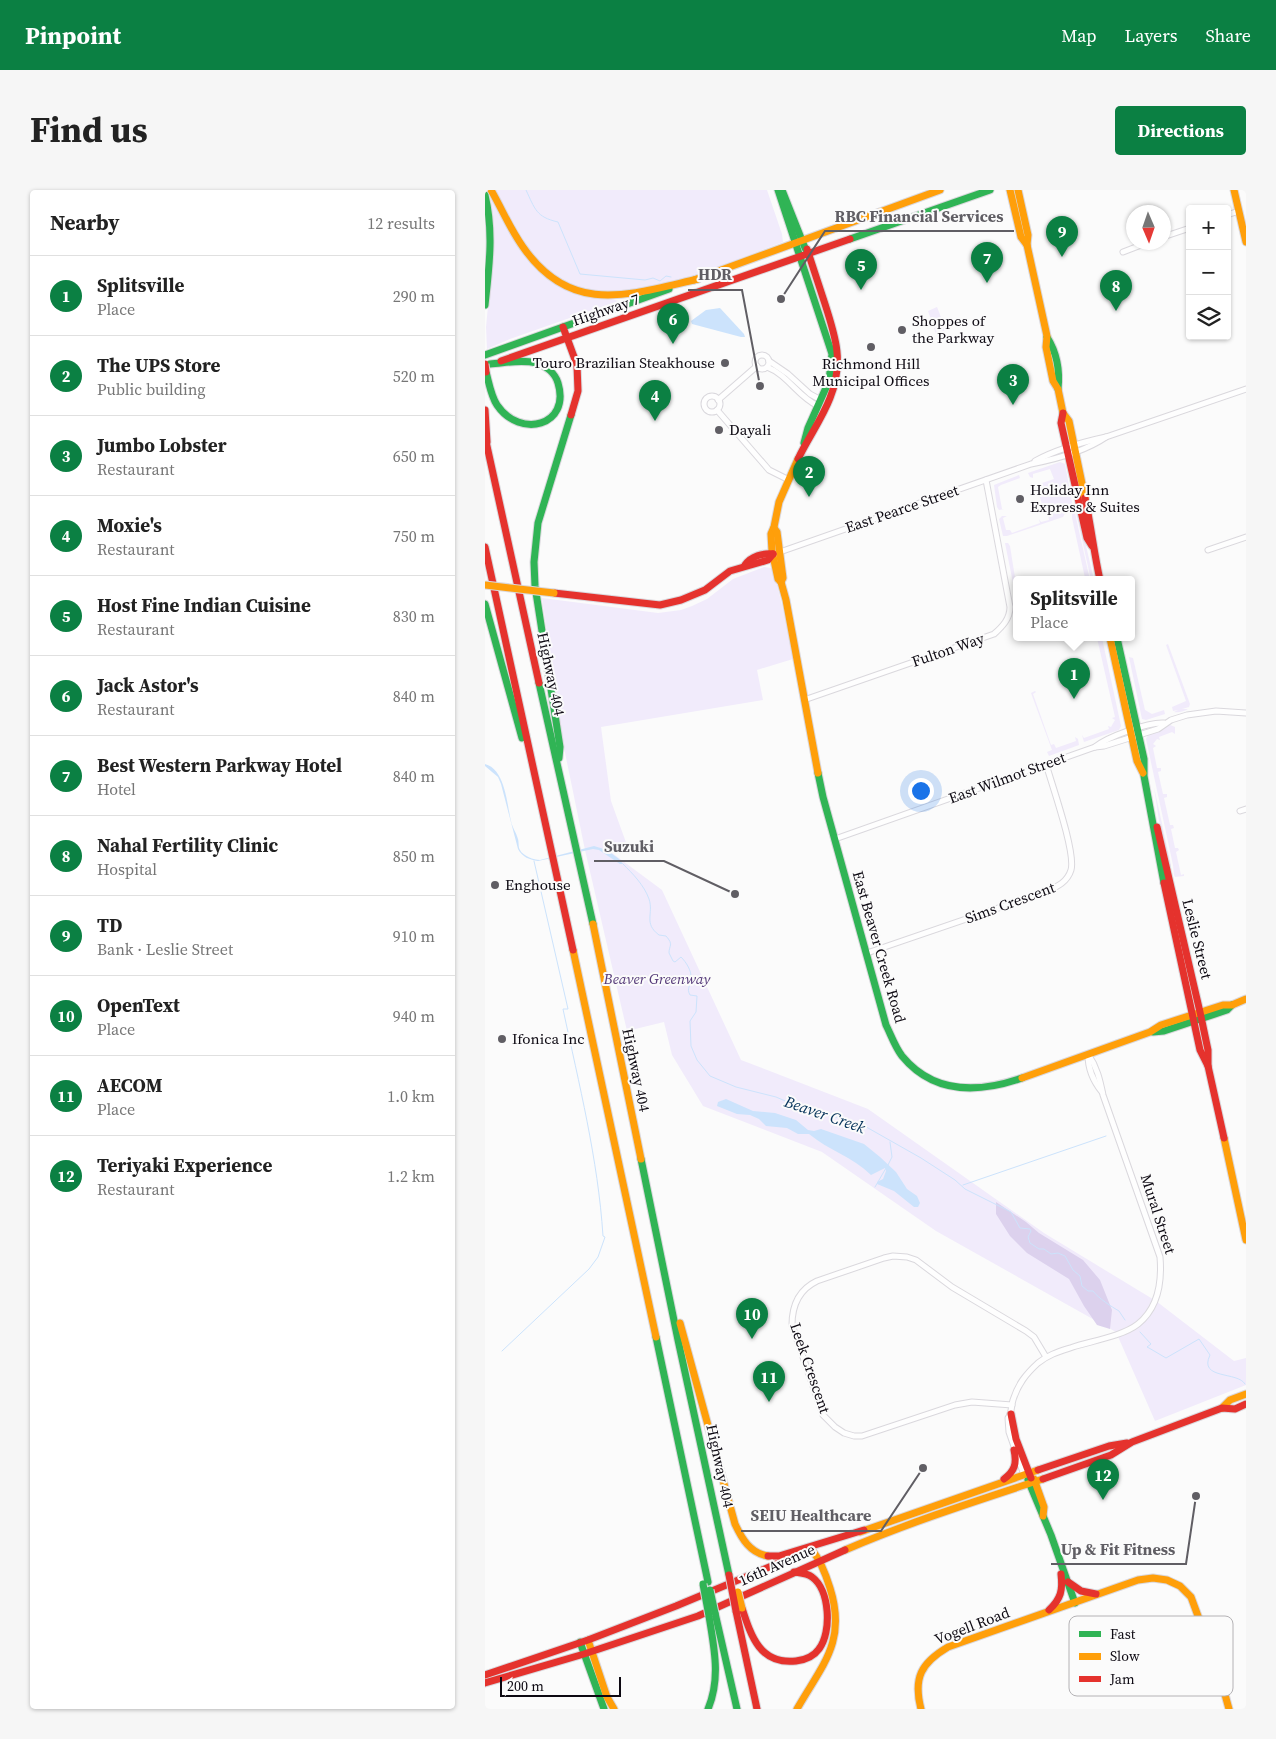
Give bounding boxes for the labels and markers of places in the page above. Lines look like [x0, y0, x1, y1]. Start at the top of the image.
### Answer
callout: RBC Financial Services [825, 200, 1014, 231]
pin: 9 [1046, 216, 1078, 257]
pin: 7 [971, 242, 1003, 283]
pin: 5 [845, 249, 877, 290]
callout: HDR [688, 259, 742, 290]
pin: 8 [1100, 270, 1132, 311]
pin: 6 [657, 303, 689, 344]
place label: Shoppes of the Parkway [912, 310, 995, 348]
marker: Shoppes of the Parkway [896, 324, 908, 336]
marker: Richmond Hill Municipal Offices [865, 341, 877, 353]
place label: Touro Brazilian Steakhouse [533, 352, 715, 373]
place label: Richmond Hill Municipal Offices [812, 353, 930, 391]
marker: Touro Brazilian Steakhouse [719, 357, 731, 369]
pin: 3 [997, 364, 1029, 405]
pin: 4 [639, 380, 671, 421]
place label: Dayali [729, 419, 771, 440]
marker: Dayali [713, 424, 725, 436]
pin: 2 [793, 456, 825, 497]
place label: Holiday Inn Express & Suites [1030, 479, 1140, 517]
marker: Holiday Inn Express & Suites [1014, 493, 1026, 505]
pin: 1 [1058, 658, 1090, 699]
callout: Suzuki [594, 830, 664, 861]
place label: Enghouse [505, 874, 571, 895]
marker: Enghouse [489, 879, 501, 891]
place label: Ifonica Inc [512, 1028, 585, 1049]
marker: Ifonica Inc [496, 1033, 508, 1045]
pin: 10 [736, 1298, 768, 1339]
pin: 11 [753, 1361, 785, 1402]
pin: 12 [1087, 1459, 1119, 1500]
callout: SEIU Healthcare [741, 1500, 881, 1531]
callout: Up & Fit Fitness [1051, 1533, 1186, 1564]

